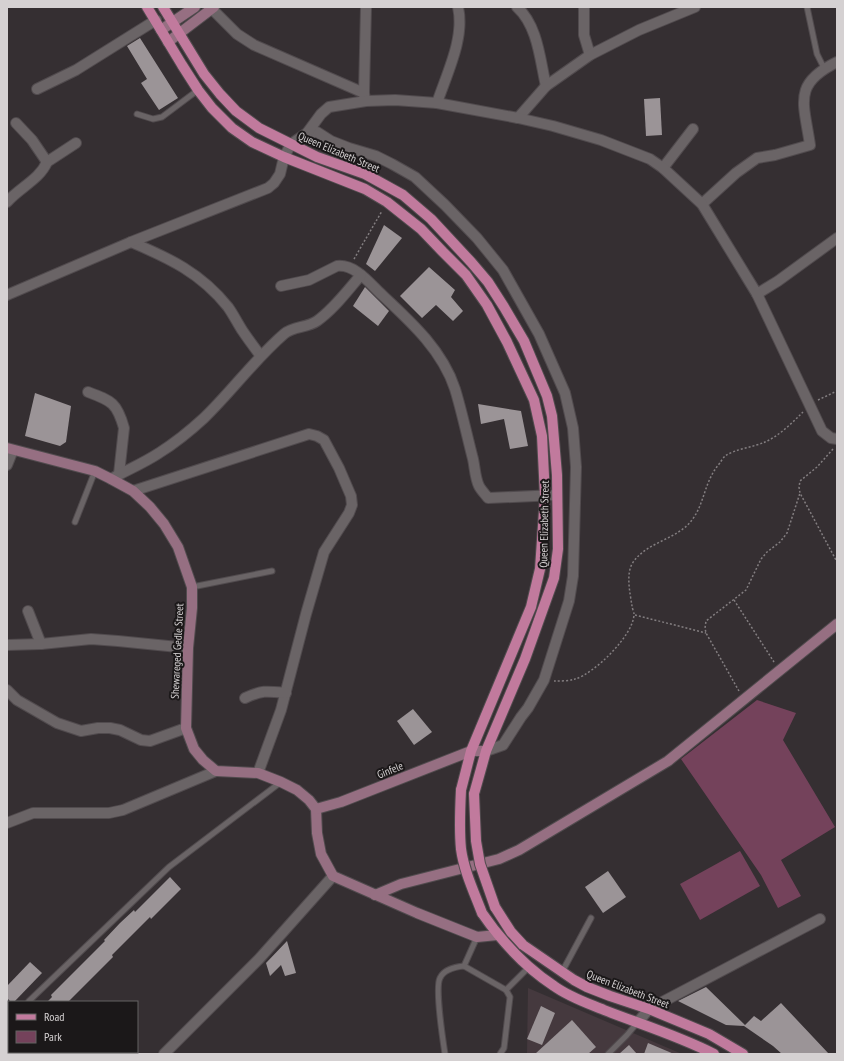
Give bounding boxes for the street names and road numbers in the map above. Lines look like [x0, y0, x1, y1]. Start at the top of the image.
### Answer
street label: Queen Elizabeth Street [296, 129, 382, 175]
street label: Queen Elizabeth Street [536, 480, 552, 568]
street label: Shewareged Gedle Street [168, 603, 186, 699]
street label: Ginfele [375, 758, 406, 782]
street label: Queen Elizabeth Street [585, 967, 671, 1011]

